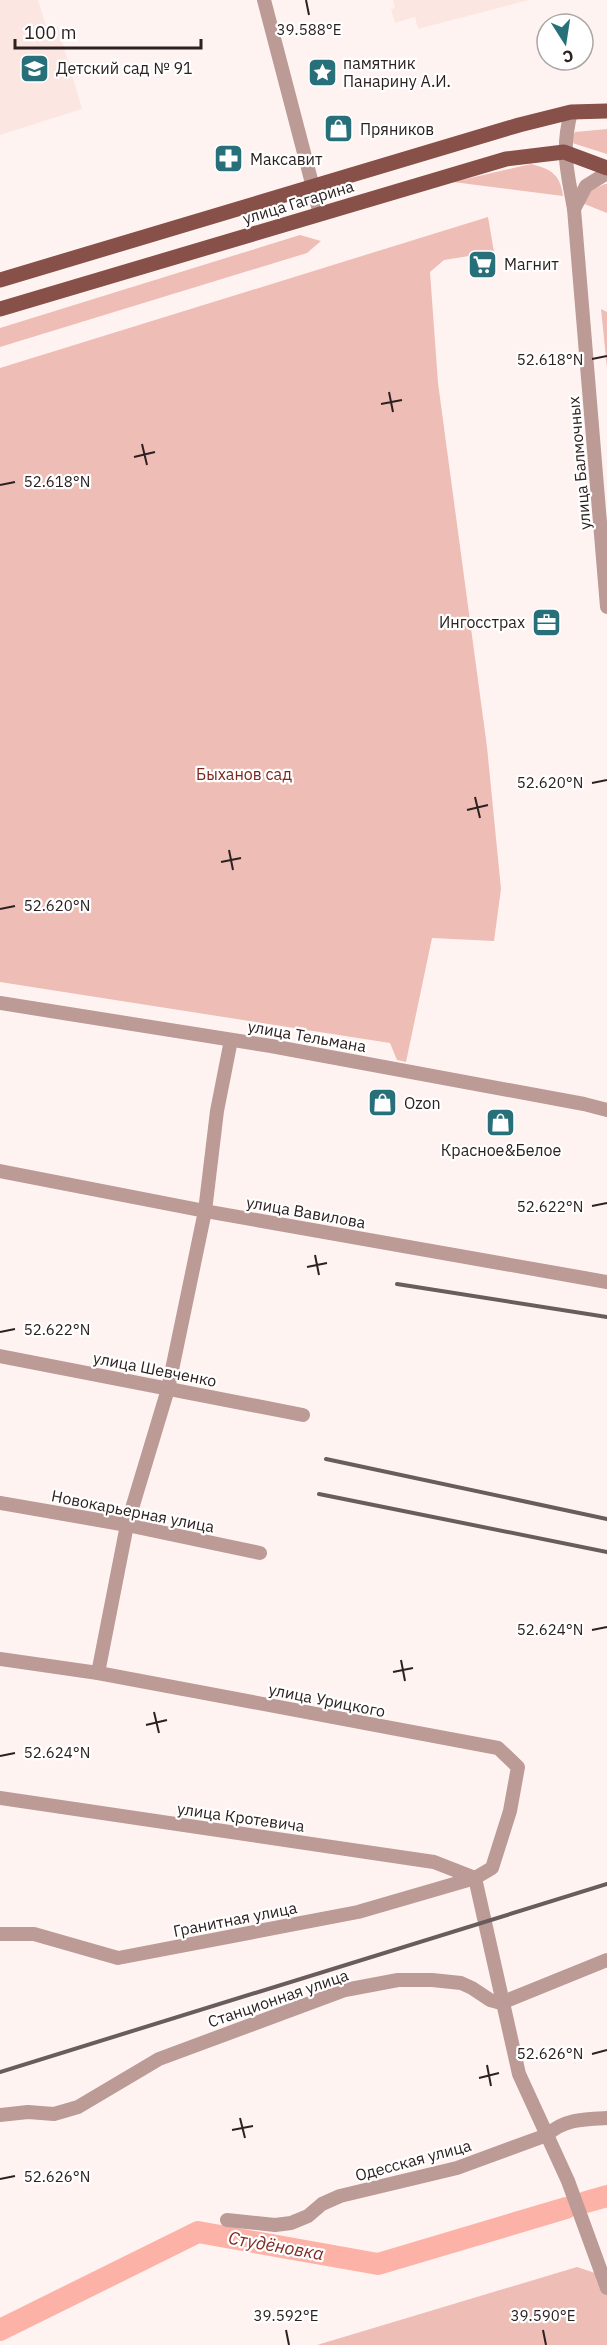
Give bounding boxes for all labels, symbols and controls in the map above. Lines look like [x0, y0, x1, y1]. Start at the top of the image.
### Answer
scale bar [15, 12, 201, 50]
north arrow [535, 12, 595, 72]
text: 39.588°E [277, 20, 341, 39]
text: 100 m [24, 21, 76, 44]
text: С [561, 46, 575, 68]
school or university icon: Детский сад № 91 [19, 52, 51, 84]
place label: памятник Панарину А.И. [343, 53, 451, 91]
place icon: памятник Панарину А.И. [306, 56, 338, 88]
place label: Детский сад № 91 [56, 58, 193, 78]
shop icon: Пряников [323, 113, 355, 145]
place label: Пряников [360, 119, 434, 139]
pharmacy icon: Максавит [213, 143, 245, 175]
place label: Максавит [250, 149, 323, 169]
street label: улица Гагарина [240, 175, 356, 228]
supermarket icon: Магнит [467, 248, 499, 280]
place label: Магнит [504, 254, 559, 274]
text: 52.618°N [517, 350, 583, 369]
street label: улица Балмочных [563, 395, 595, 531]
text: 52.618°N [24, 472, 90, 491]
office icon: Ингосстрах [530, 606, 562, 638]
place label: Ингосстрах [439, 612, 525, 632]
park label: Быханов сад [196, 764, 292, 784]
text: 52.620°N [517, 773, 583, 792]
text: 52.620°N [24, 896, 90, 915]
street label: улица Тельмана [246, 1016, 368, 1056]
shop icon: Ozon [367, 1087, 399, 1119]
place label: Ozon [404, 1093, 441, 1113]
shop icon: Красное&Белое [485, 1106, 517, 1138]
place label: Красное&Белое [441, 1140, 561, 1160]
street label: улица Вавилова [245, 1192, 368, 1232]
text: 52.622°N [517, 1197, 583, 1216]
text: 52.622°N [24, 1320, 90, 1339]
street label: улица Шевченко [92, 1347, 218, 1391]
street label: Новокарьерная улица [50, 1485, 217, 1537]
text: 52.624°N [517, 1620, 583, 1639]
street label: улица Урицкого [267, 1679, 387, 1721]
text: 52.624°N [24, 1743, 90, 1762]
street label: улица Кротевича [176, 1798, 306, 1836]
street label: Гранитная улица [171, 1897, 299, 1941]
street label: Станционная улица [205, 1964, 351, 2031]
text: 52.626°N [517, 2044, 583, 2063]
street label: Одесская улица [353, 2135, 474, 2185]
text: 52.626°N [24, 2167, 90, 2186]
water label: Студёновка [227, 2226, 326, 2265]
text: 39.592°E [254, 2306, 318, 2325]
text: 39.590°E [511, 2306, 575, 2325]

